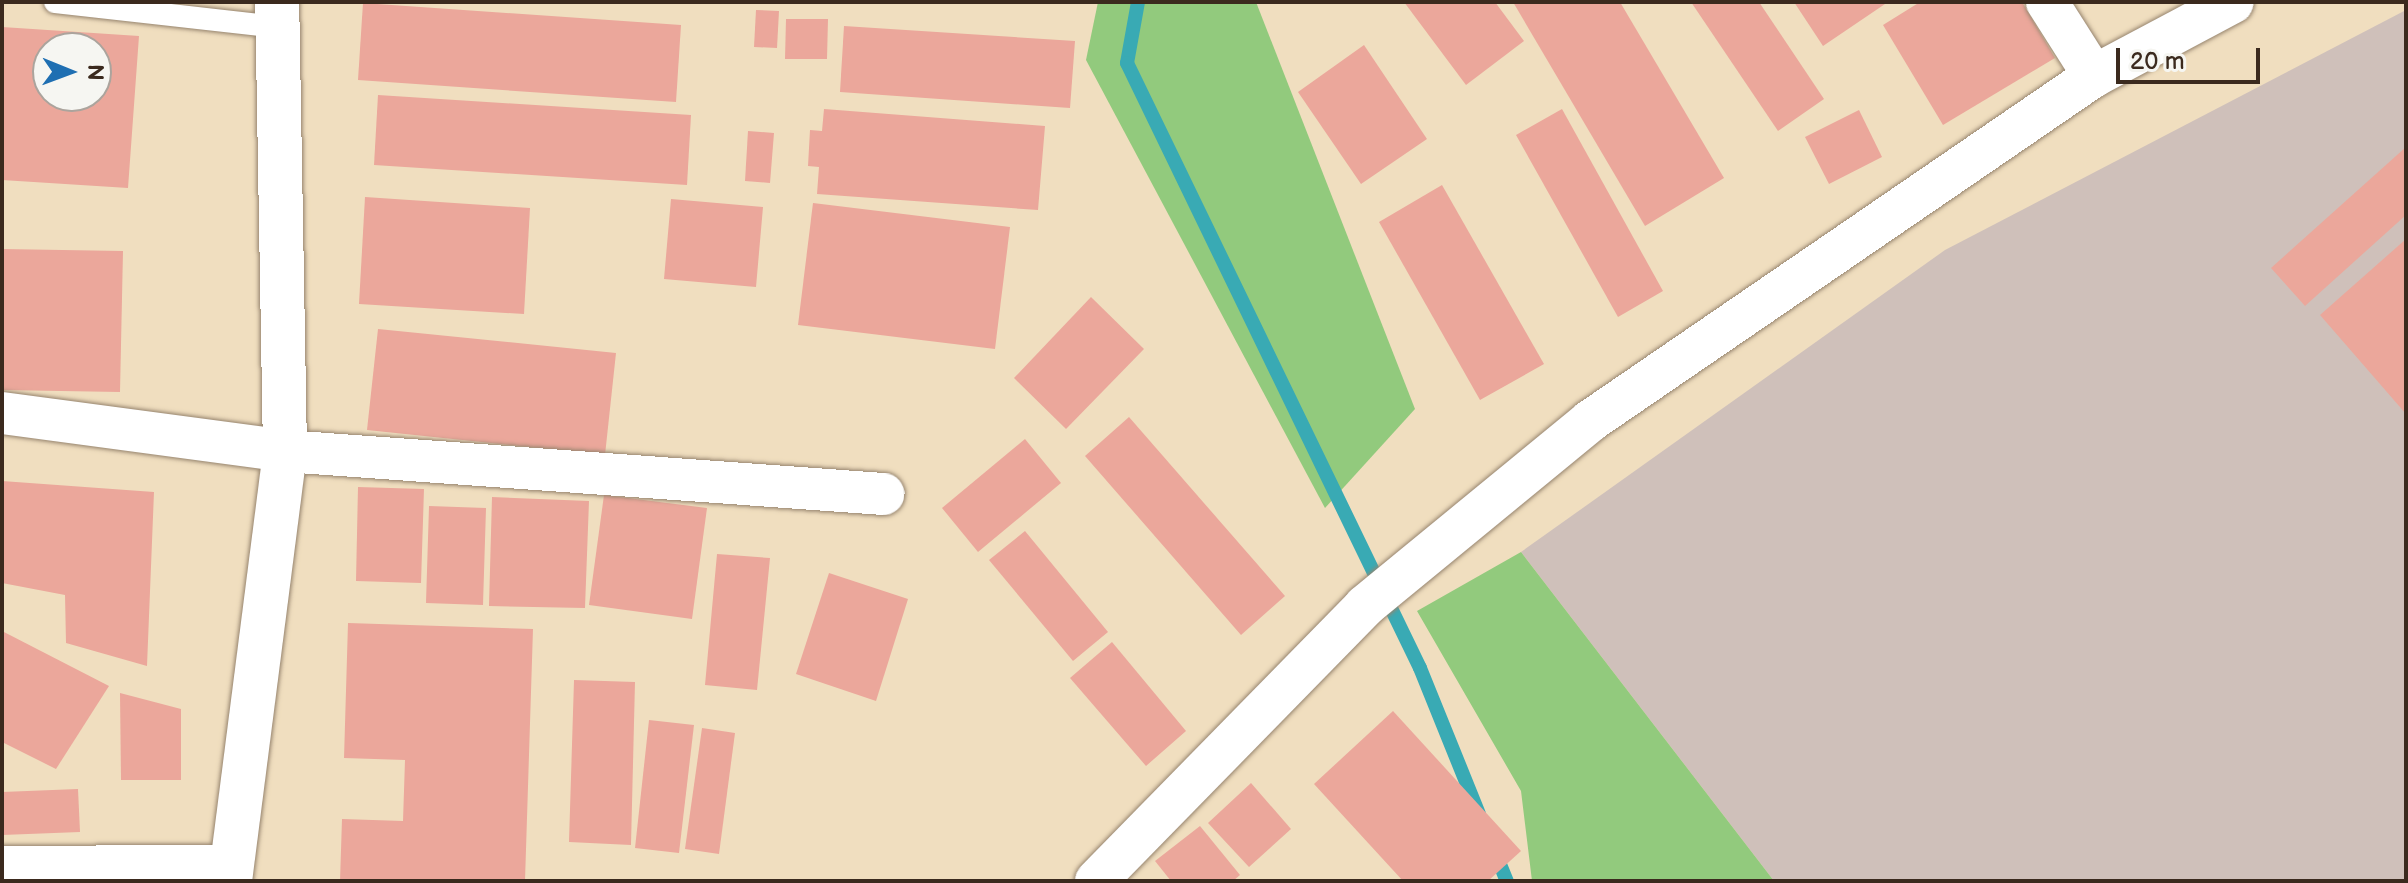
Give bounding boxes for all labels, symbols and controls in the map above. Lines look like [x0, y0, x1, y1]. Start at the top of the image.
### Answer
north arrow [32, 32, 112, 112]
scale bar [2120, 32, 2264, 82]
text: 20 m [2130, 47, 2185, 76]
text: N [81, 64, 108, 81]

